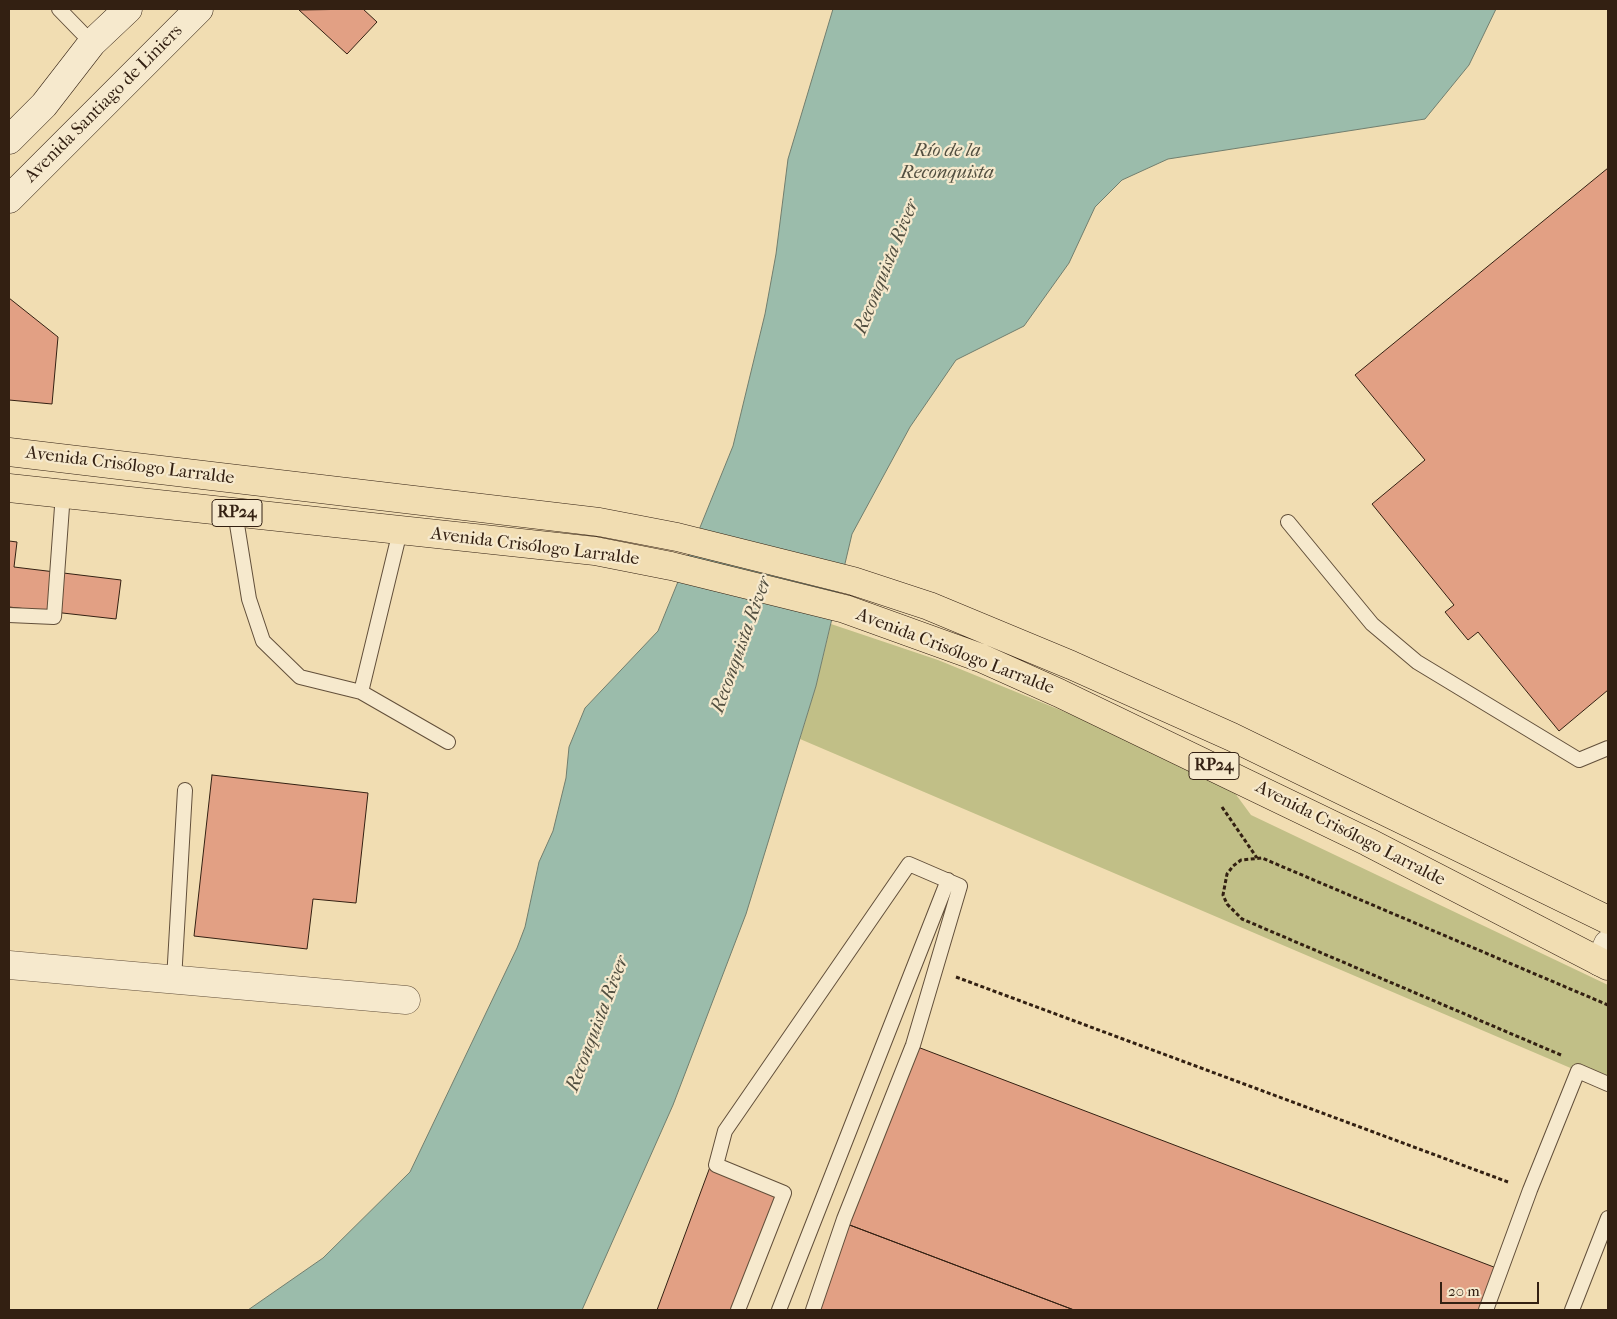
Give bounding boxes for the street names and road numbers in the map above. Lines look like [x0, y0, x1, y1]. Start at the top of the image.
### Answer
street label: Avenida Santiago de Liniers [21, 21, 187, 187]
street label: Avenida Crisólogo Larralde [24, 442, 236, 490]
road number: RP24 [212, 499, 262, 526]
street label: Avenida Crisólogo Larralde [429, 523, 641, 571]
street label: Avenida Crisólogo Larralde [853, 604, 1057, 700]
road number: RP24 [1189, 752, 1239, 779]
street label: Avenida Crisólogo Larralde [1252, 777, 1448, 891]

